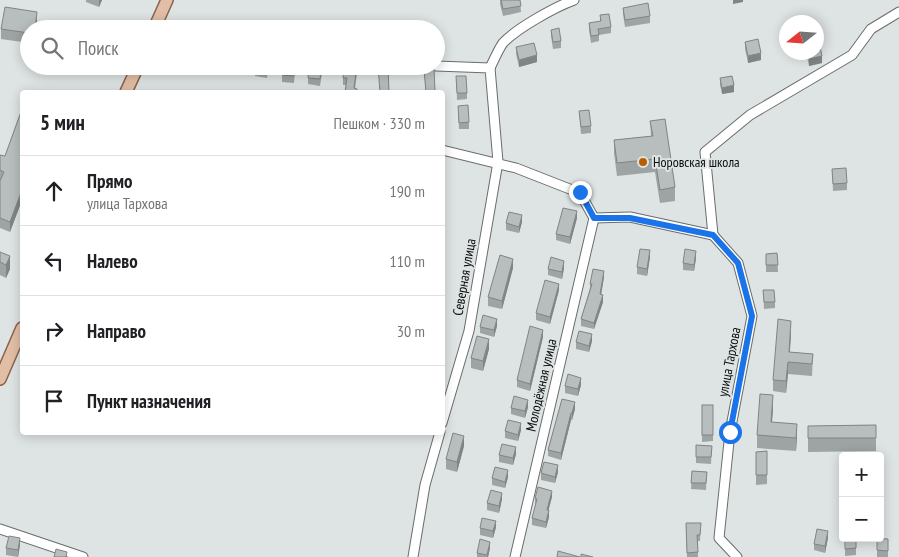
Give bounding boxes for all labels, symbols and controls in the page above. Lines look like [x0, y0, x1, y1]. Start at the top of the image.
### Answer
north arrow [779, 15, 824, 60]
search box [20, 20, 445, 75]
icon: search [38, 34, 66, 62]
text: Поиск [78, 36, 119, 60]
text: 5 мин [40, 109, 85, 136]
text: Пешком · 330 m [334, 113, 425, 133]
place label: Норовская школа [653, 153, 740, 171]
marker: Норовская школа [637, 156, 649, 168]
text: Прямо [87, 169, 132, 193]
icon: ahead [40, 177, 68, 205]
text: 190 m [390, 181, 425, 201]
route end [569, 181, 592, 204]
text: улица Тархова [87, 193, 168, 213]
street label: Северная улица [448, 237, 480, 317]
icon: left [40, 247, 68, 275]
text: Налево [87, 249, 138, 273]
text: 110 m [390, 251, 425, 271]
icon: right [40, 317, 68, 345]
text: Направо [87, 319, 146, 343]
text: 30 m [397, 321, 425, 341]
street label: улица Тархова [713, 326, 745, 398]
street label: Молодёжная улица [522, 337, 560, 433]
icon: arrive [40, 387, 68, 415]
text: Пункт назначения [87, 389, 211, 413]
route start [719, 421, 742, 444]
map controls [839, 452, 884, 542]
button: + [839, 452, 884, 497]
button: − [839, 497, 884, 542]

